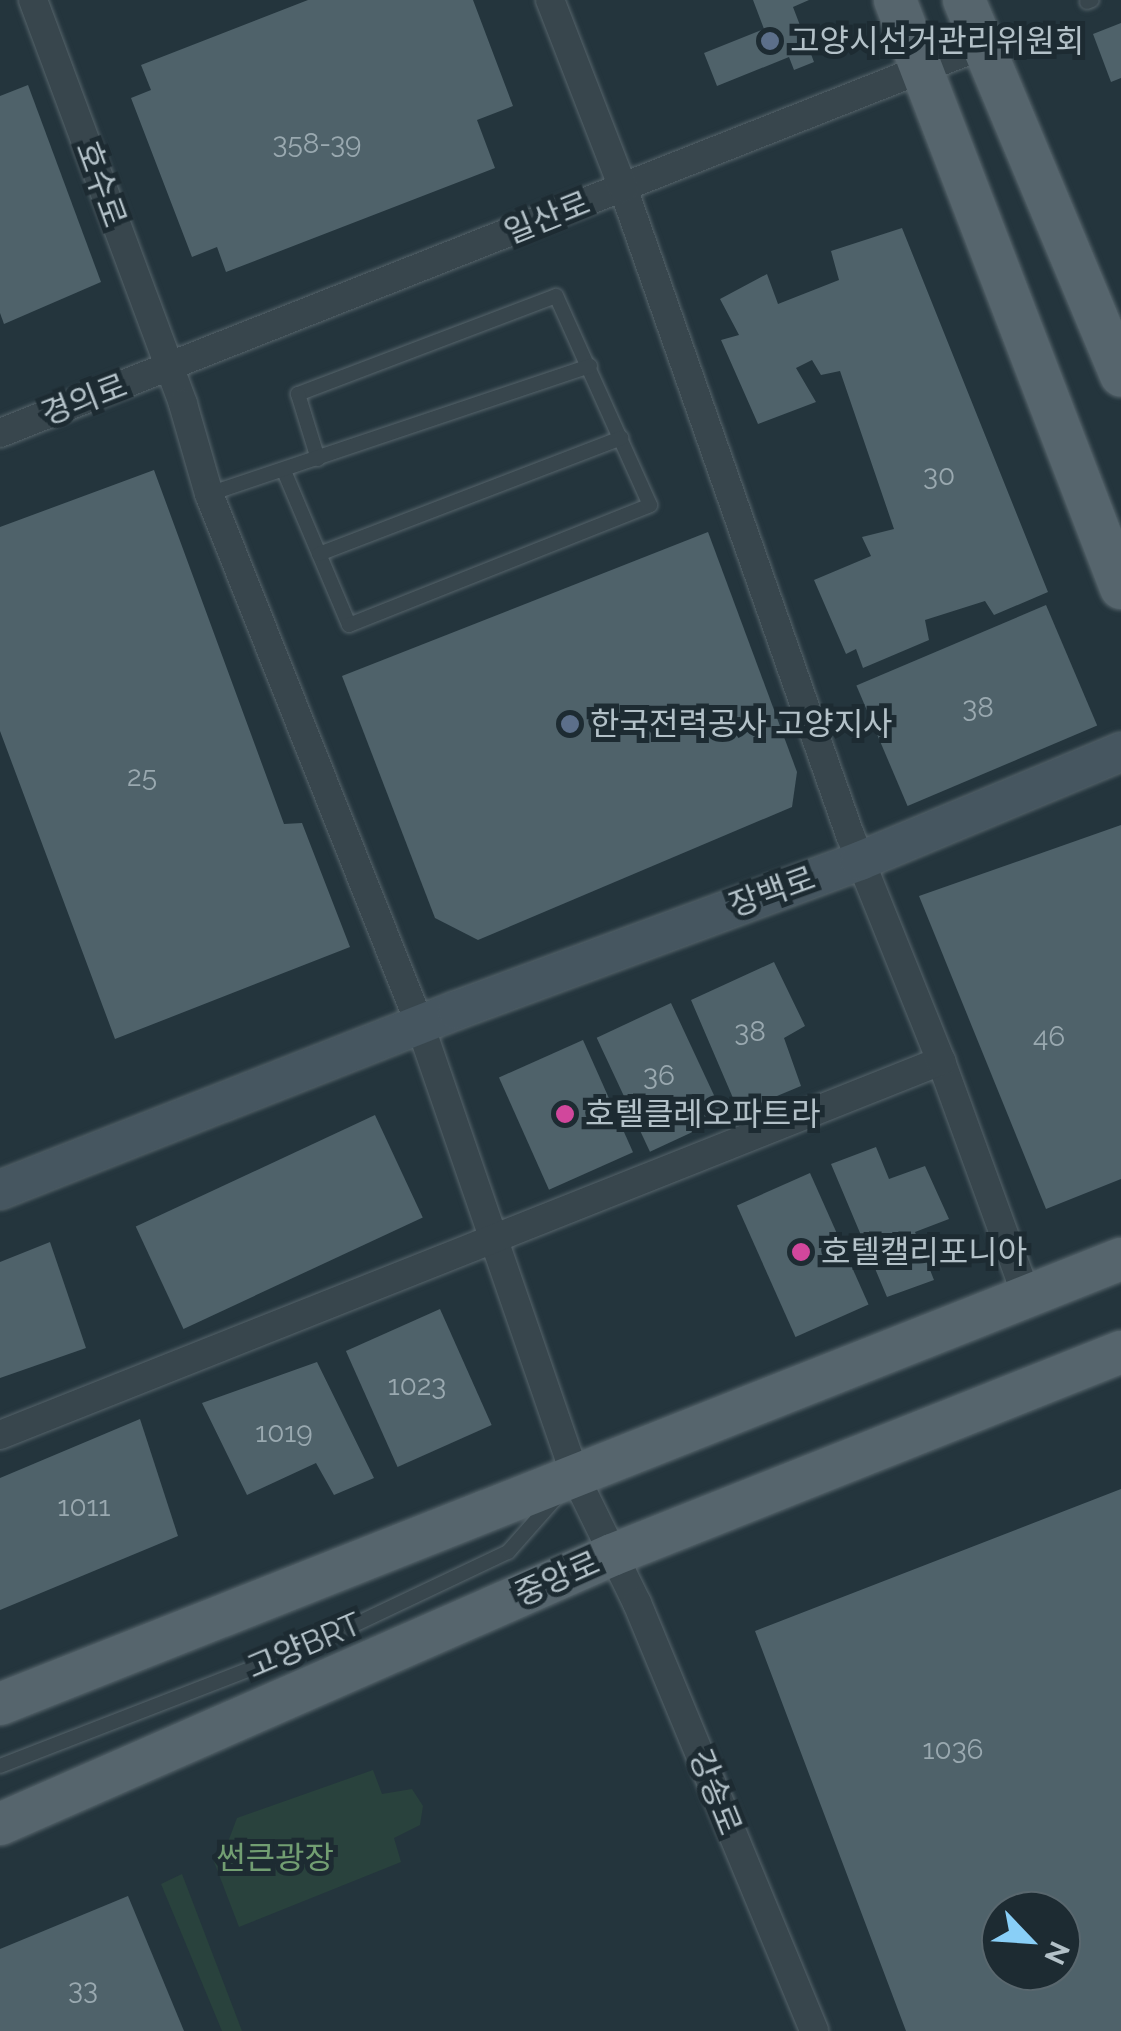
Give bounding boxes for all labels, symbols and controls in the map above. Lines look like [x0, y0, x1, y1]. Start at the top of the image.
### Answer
place label: 고양시선거관리위원회 [790, 22, 1084, 60]
marker: 고양시선거관리위원회 [759, 30, 781, 52]
house number: 358-39 [272, 127, 362, 161]
street label: 호수로 [68, 136, 134, 232]
street label: 일산로 [499, 184, 595, 252]
street label: 경의로 [36, 366, 132, 434]
house number: 30 [923, 459, 955, 493]
house number: 38 [962, 691, 994, 725]
place label: 한국전력공사 고양지사 [590, 705, 893, 743]
marker: 한국전력공사 고양지사 [559, 713, 581, 735]
house number: 25 [127, 760, 157, 794]
street label: 장백로 [724, 859, 820, 925]
house number: 38 [734, 1015, 766, 1049]
house number: 46 [1033, 1020, 1065, 1054]
house number: 36 [643, 1059, 675, 1093]
place label: 호텔클레오파트라 [585, 1095, 821, 1133]
marker: 호텔클레오파트라 [554, 1103, 576, 1125]
place label: 호텔캘리포니아 [821, 1233, 1027, 1271]
marker: 호텔캘리포니아 [790, 1241, 812, 1263]
house number: 1023 [388, 1369, 446, 1403]
house number: 1019 [255, 1416, 313, 1450]
house number: 1011 [57, 1490, 111, 1524]
street label: 중앙로 [509, 1543, 605, 1615]
street label: 고양BRT [241, 1605, 367, 1687]
house number: 1036 [923, 1733, 983, 1767]
street label: 강송로 [681, 1744, 749, 1840]
park label: 썬큰광장 [216, 1839, 334, 1877]
north arrow [981, 1891, 1081, 1991]
text: N [1037, 1936, 1076, 1970]
house number: 33 [68, 1973, 98, 2007]

